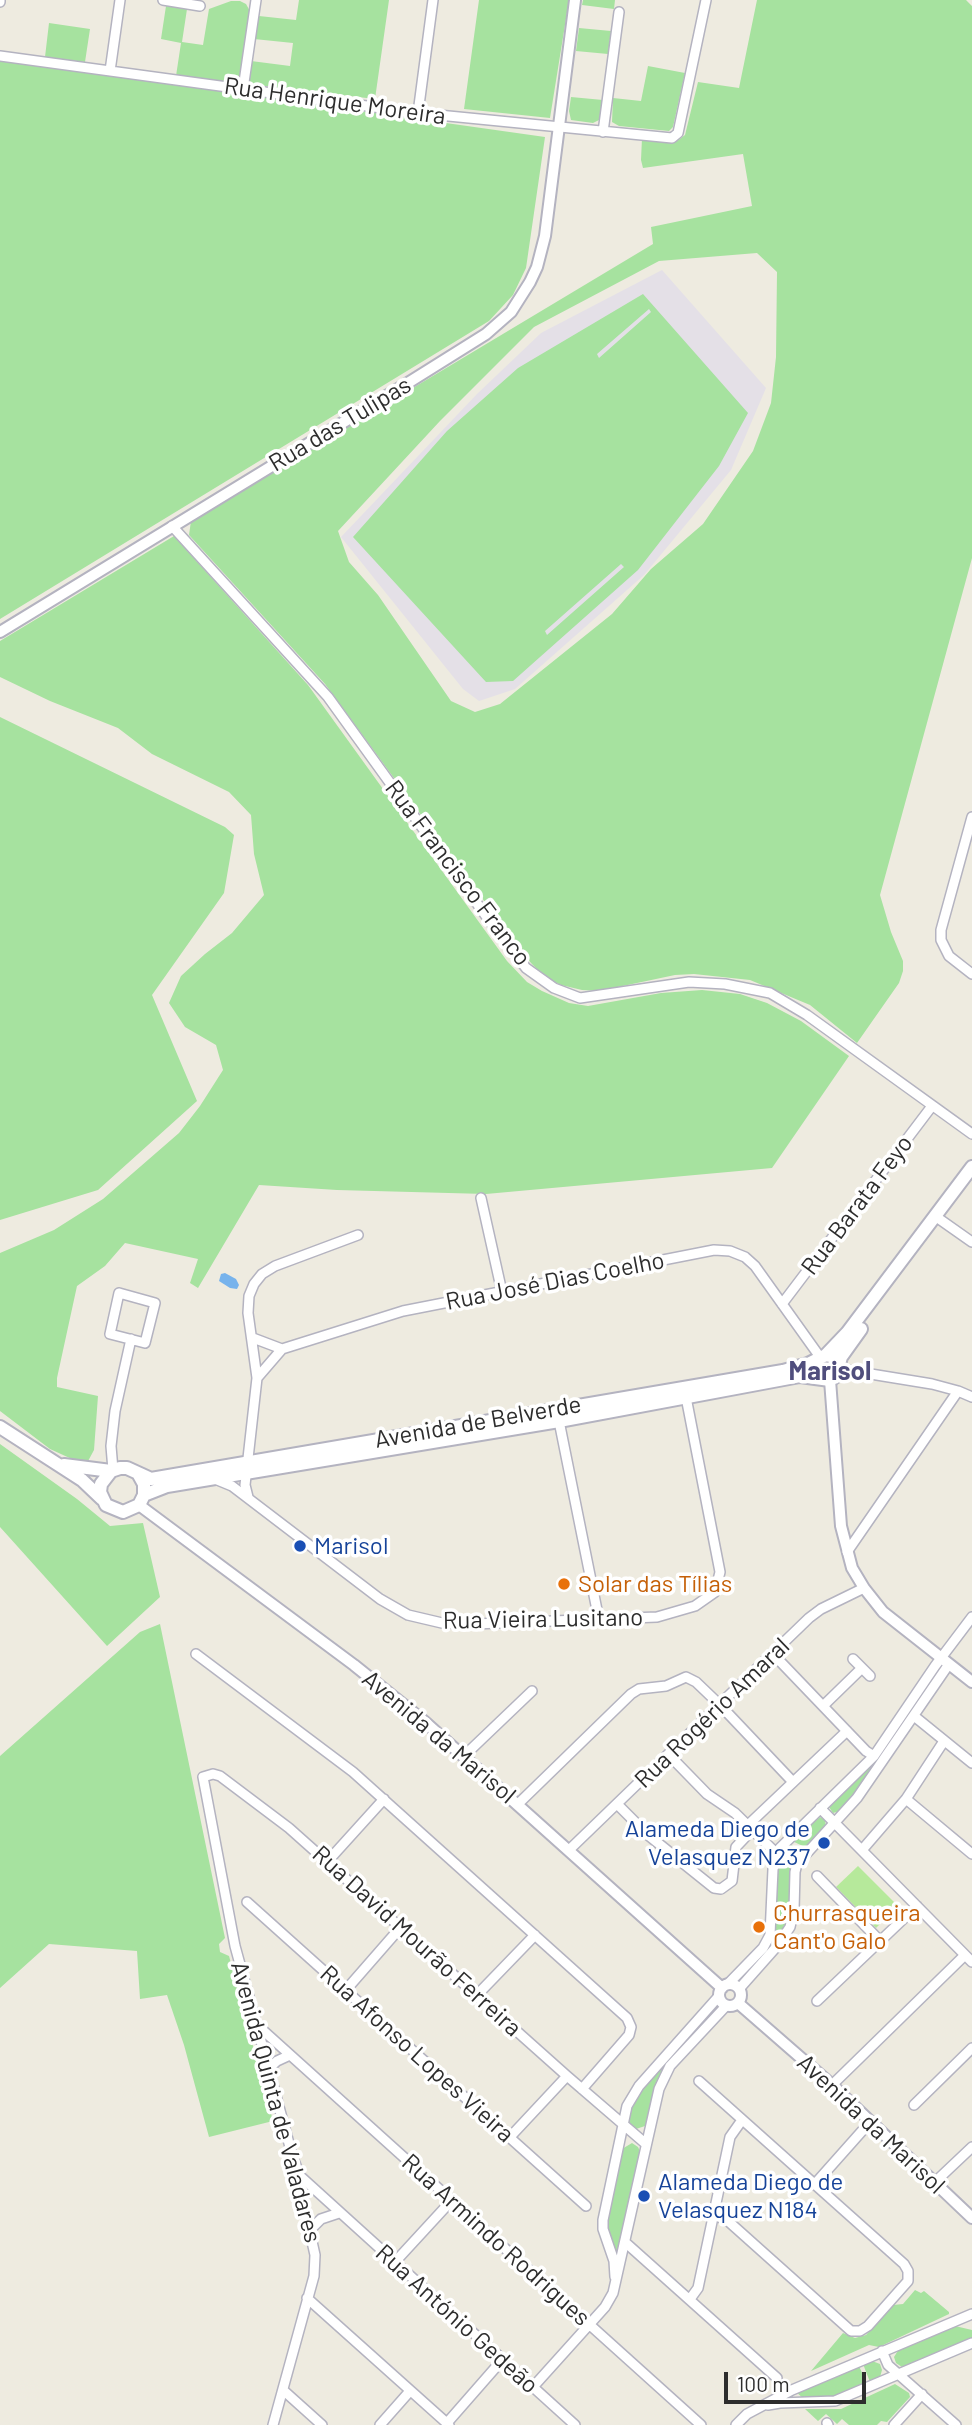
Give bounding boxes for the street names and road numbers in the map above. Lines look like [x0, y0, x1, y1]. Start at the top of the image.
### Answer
street label: Rua Henrique Moreira [222, 71, 448, 131]
street label: Rua das Tulipas [264, 370, 416, 478]
street label: Rua Francisco Franco [379, 775, 537, 971]
street label: Rua Barata Feyo [795, 1130, 919, 1280]
street label: Rua José Dias Coelho [443, 1246, 667, 1316]
street label: Avenida de Belverde [372, 1390, 584, 1454]
street label: Rua Vieira Lusitano [442, 1603, 644, 1635]
street label: Rua Rogério Amaral [629, 1632, 795, 1794]
street label: Avenida da Marisol [356, 1664, 522, 1810]
street label: Rua David Mourão Ferreira [307, 1840, 527, 2042]
street label: Avenida Quinta de Valadares [225, 1958, 327, 2246]
street label: Rua Afonso Lopes Vieira [314, 1959, 520, 2149]
street label: Avenida da Marisol [791, 2048, 951, 2200]
street label: Rua Armindo Rodrigues [396, 2148, 596, 2332]
street label: Rua António Gedeão [370, 2238, 544, 2400]

